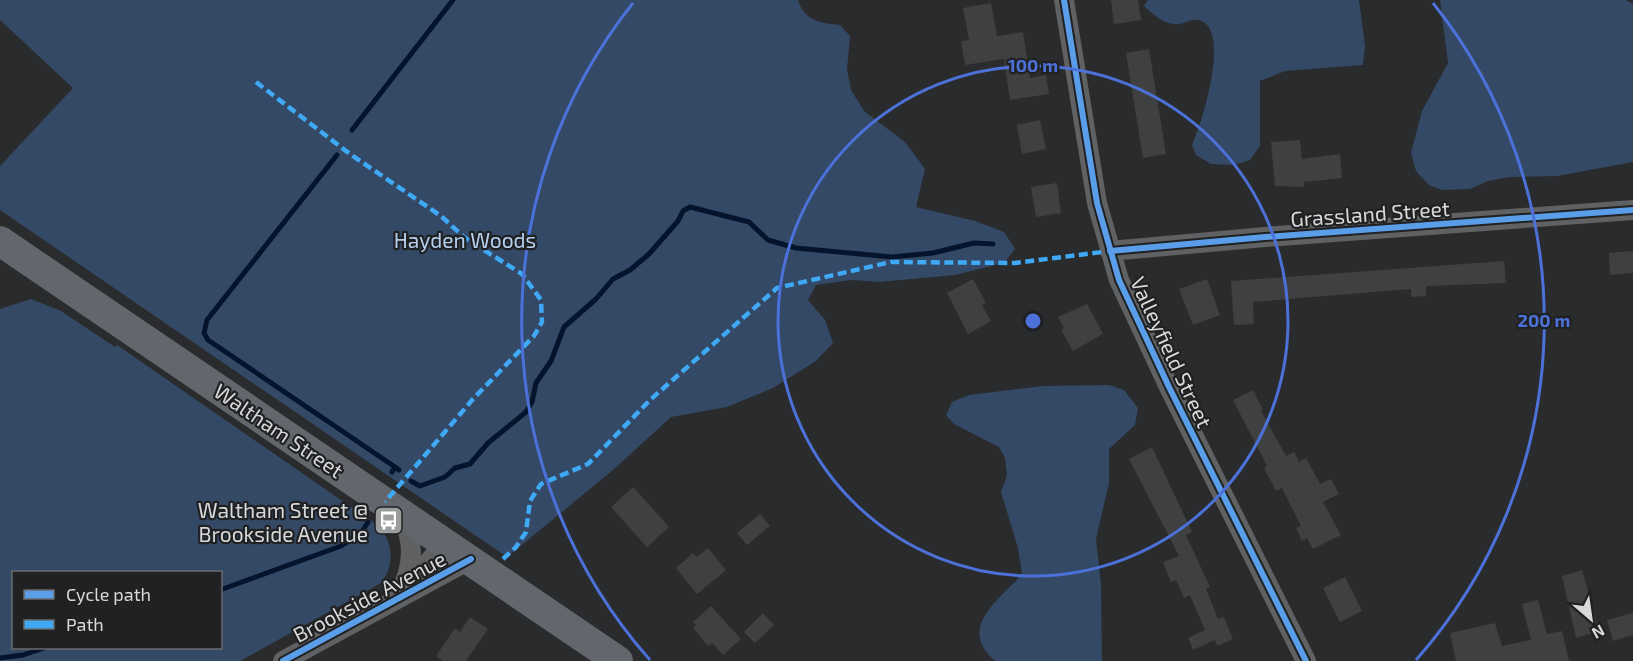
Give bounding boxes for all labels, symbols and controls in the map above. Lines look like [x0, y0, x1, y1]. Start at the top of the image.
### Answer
text: 100 m [1008, 54, 1058, 76]
street label: Grassland Street [1290, 195, 1450, 231]
park label: Hayden Woods [394, 227, 536, 252]
street label: Valleyfield Street [1126, 272, 1218, 432]
text: 200 m [1518, 309, 1570, 331]
centre of rings [1023, 311, 1043, 331]
street label: Waltham Street [210, 378, 348, 482]
place label: Waltham Street @ Brookside Avenue [198, 497, 368, 546]
bus stop icon: Waltham Street @ Brookside Avenue [373, 505, 405, 537]
street label: Brookside Avenue [288, 545, 450, 647]
legend [12, 571, 222, 649]
text: Cycle path [66, 583, 151, 605]
north arrow [1561, 589, 1621, 649]
text: Path [66, 613, 104, 635]
text: N [1589, 621, 1608, 644]

